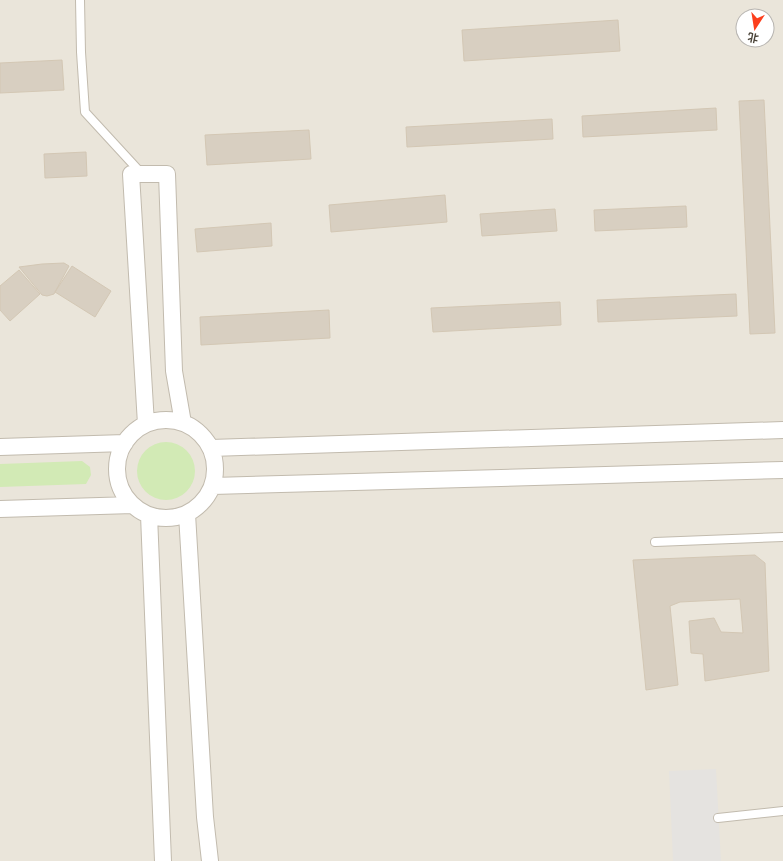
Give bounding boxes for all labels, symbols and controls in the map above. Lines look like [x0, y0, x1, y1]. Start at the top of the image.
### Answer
north arrow [735, 8, 775, 48]
text: 北 [747, 31, 760, 44]

